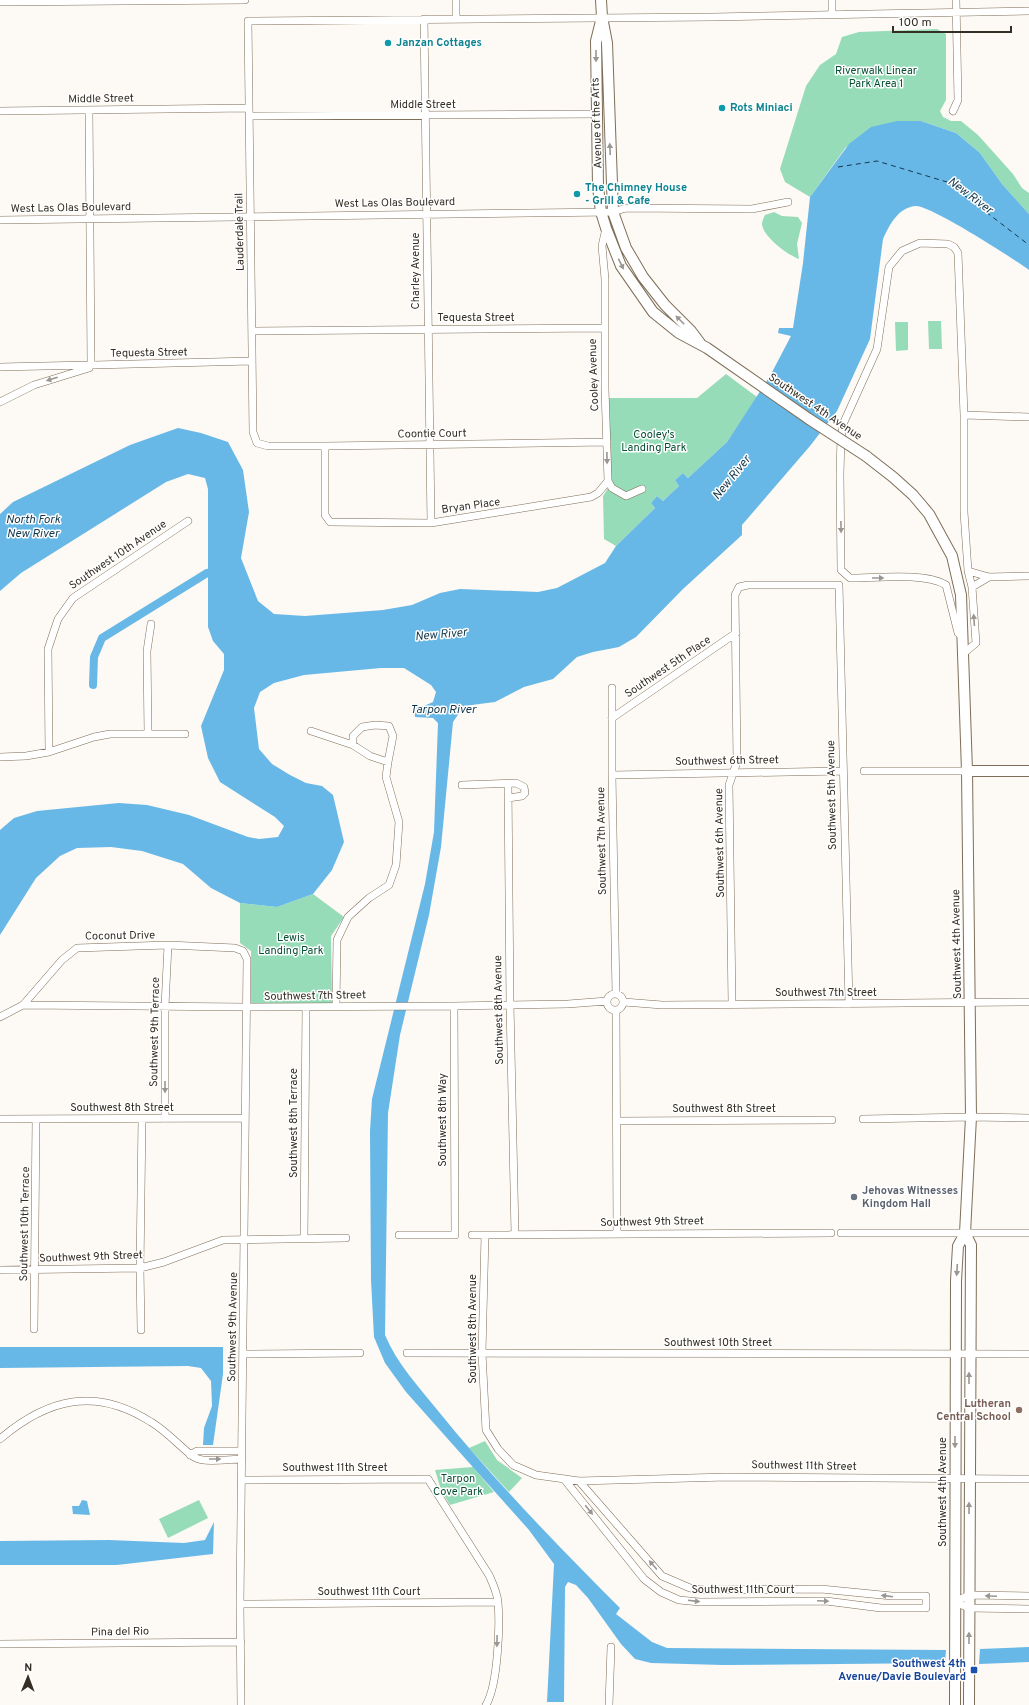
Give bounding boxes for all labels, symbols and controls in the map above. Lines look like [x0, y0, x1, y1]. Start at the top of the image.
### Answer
scale bar [893, 8, 1011, 34]
text: 100 m [899, 15, 932, 31]
place label: Janzan Cottages [396, 36, 482, 50]
marker: Janzan Cottages [383, 38, 393, 48]
one-way arrow [593, 50, 599, 63]
park label: Riverwalk Linear Park Area 1 [835, 64, 918, 91]
street label: Avenue of the Arts [588, 77, 606, 169]
street label: Middle Street [68, 91, 134, 107]
street label: Middle Street [390, 98, 456, 112]
place label: Rots Miniaci [730, 101, 793, 115]
marker: Rots Miniaci [717, 103, 727, 113]
one-way arrow [606, 143, 613, 155]
water label: New River [944, 174, 997, 219]
place label: The Chimney House - Grill & Cafe [585, 181, 687, 208]
marker: The Chimney House - Grill & Cafe [572, 189, 582, 199]
street label: Lauderdale Trail [232, 193, 248, 271]
street label: West Las Olas Boulevard [335, 195, 455, 211]
street label: West Las Olas Boulevard [11, 200, 131, 216]
street label: Charley Avenue [409, 233, 423, 309]
one-way arrow [618, 258, 624, 270]
street label: Tequesta Street [437, 311, 515, 325]
one-way arrow [675, 315, 685, 325]
street label: Cooley Avenue [586, 338, 602, 412]
street label: Tequesta Street [110, 345, 188, 361]
street label: Southwest 4th Avenue [765, 370, 865, 444]
one-way arrow [45, 377, 57, 383]
street label: Coontie Court [397, 426, 467, 442]
park label: Cooley's Landing Park [621, 428, 687, 455]
one-way arrow [604, 452, 611, 464]
water label: New River [709, 452, 756, 503]
street label: Bryan Place [441, 495, 501, 517]
water label: North Fork New River [6, 512, 61, 542]
street label: Southwest 10th Avenue [67, 517, 169, 593]
one-way arrow [837, 521, 844, 533]
one-way arrow [872, 575, 885, 581]
one-way arrow [971, 614, 978, 626]
water label: New River [414, 625, 469, 645]
street label: Southwest 5th Place [622, 633, 714, 701]
water label: Tarpon River [410, 702, 477, 718]
street label: Southwest 5th Avenue [824, 740, 840, 850]
street label: Southwest 6th Street [675, 753, 779, 769]
street label: Southwest 7th Avenue [594, 787, 610, 895]
street label: Southwest 6th Avenue [712, 788, 728, 898]
street label: Southwest 4th Avenue [949, 889, 965, 999]
street label: Coconut Drive [85, 928, 155, 944]
park label: Lewis Landing Park [258, 931, 324, 958]
street label: Southwest 8th Avenue [491, 955, 507, 1065]
street label: Southwest 9th Terrace [147, 977, 163, 1087]
street label: Southwest 7th Street [775, 986, 877, 1000]
street label: Southwest 7th Street [264, 988, 366, 1004]
street label: Southwest 8th Terrace [287, 1068, 301, 1178]
street label: Southwest 8th Way [436, 1073, 450, 1167]
one-way arrow [162, 1081, 168, 1094]
street label: Southwest 8th Street [70, 1101, 174, 1115]
street label: Southwest 8th Street [672, 1102, 776, 1116]
street label: Southwest 10th Terrace [17, 1166, 33, 1281]
place label: Jehovas Witnesses Kingdom Hall [862, 1184, 958, 1211]
marker: Jehovas Witnesses Kingdom Hall [849, 1192, 859, 1202]
street label: Southwest 9th Street [600, 1214, 704, 1230]
street label: Southwest 9th Street [39, 1248, 143, 1266]
one-way arrow [953, 1264, 960, 1276]
street label: Southwest 9th Avenue [225, 1272, 241, 1382]
street label: Southwest 8th Avenue [466, 1274, 480, 1384]
street label: Southwest 10th Street [664, 1336, 772, 1350]
one-way arrow [966, 1371, 972, 1384]
place label: Lutheran Central School [936, 1397, 1011, 1424]
marker: Lutheran Central School [1014, 1405, 1024, 1415]
one-way arrow [952, 1436, 958, 1449]
street label: Southwest 4th Avenue [936, 1437, 950, 1547]
one-way arrow [209, 1456, 221, 1463]
street label: Southwest 11th Street [751, 1458, 857, 1474]
street label: Southwest 11th Street [282, 1461, 388, 1475]
park label: Tarpon Cove Park [433, 1472, 483, 1499]
one-way arrow [966, 1501, 972, 1514]
one-way arrow [584, 1504, 593, 1515]
one-way arrow [648, 1560, 657, 1570]
street label: Southwest 11th Court [691, 1583, 795, 1597]
street label: Southwest 11th Court [317, 1585, 421, 1599]
one-way arrow [881, 1592, 893, 1599]
one-way arrow [985, 1592, 997, 1599]
one-way arrow [688, 1598, 700, 1605]
one-way arrow [817, 1598, 830, 1605]
street label: Pina del Rio [91, 1624, 149, 1640]
one-way arrow [966, 1631, 972, 1644]
one-way arrow [494, 1635, 500, 1648]
north arrow [8, 1657, 48, 1697]
place label: Southwest 4th Avenue/Davie Boulevard [838, 1657, 966, 1684]
text: N [24, 1661, 32, 1675]
marker: Southwest 4th Avenue/Davie Boulevard [969, 1665, 979, 1675]

